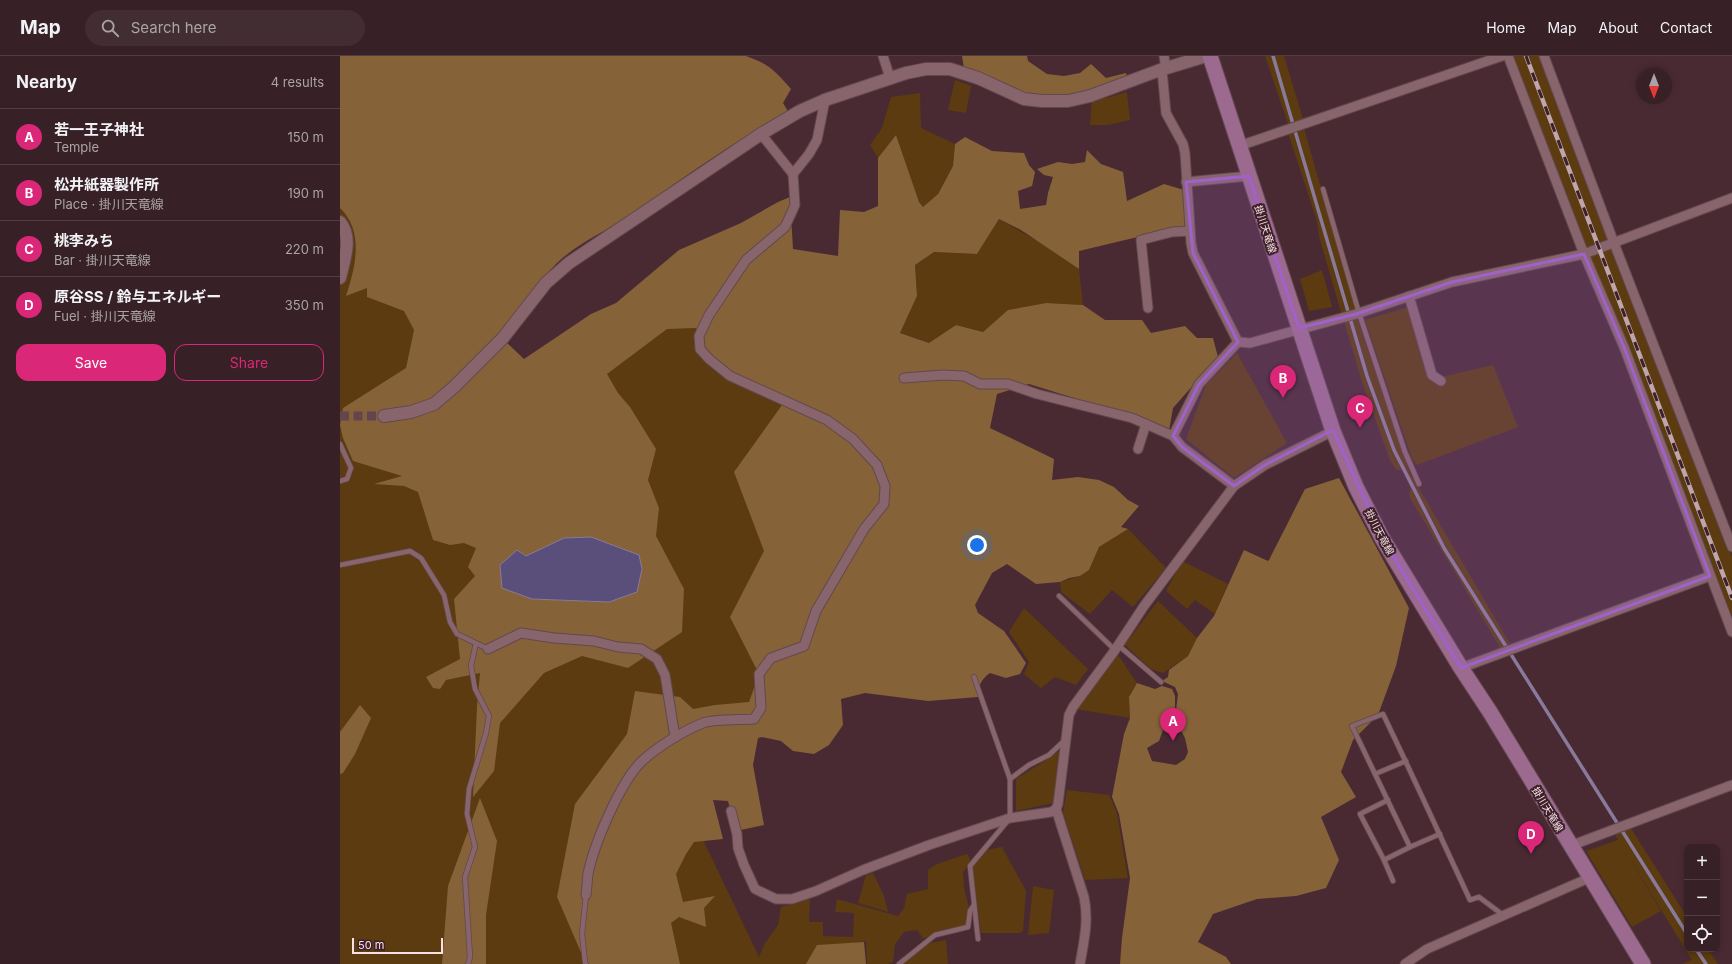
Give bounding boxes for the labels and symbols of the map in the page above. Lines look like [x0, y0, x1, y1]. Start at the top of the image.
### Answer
north arrow [1636, 68, 1672, 104]
street label: 掛川天竜線 [1253, 203, 1279, 255]
pin: B [1270, 365, 1296, 398]
pin: C [1347, 395, 1373, 428]
street label: 掛川天竜線 [1363, 507, 1397, 557]
your location [967, 535, 987, 555]
pin: A [1160, 708, 1186, 741]
street label: 掛川天竜線 [1530, 784, 1566, 834]
pin: D [1518, 821, 1544, 854]
scale bar [352, 936, 443, 955]

